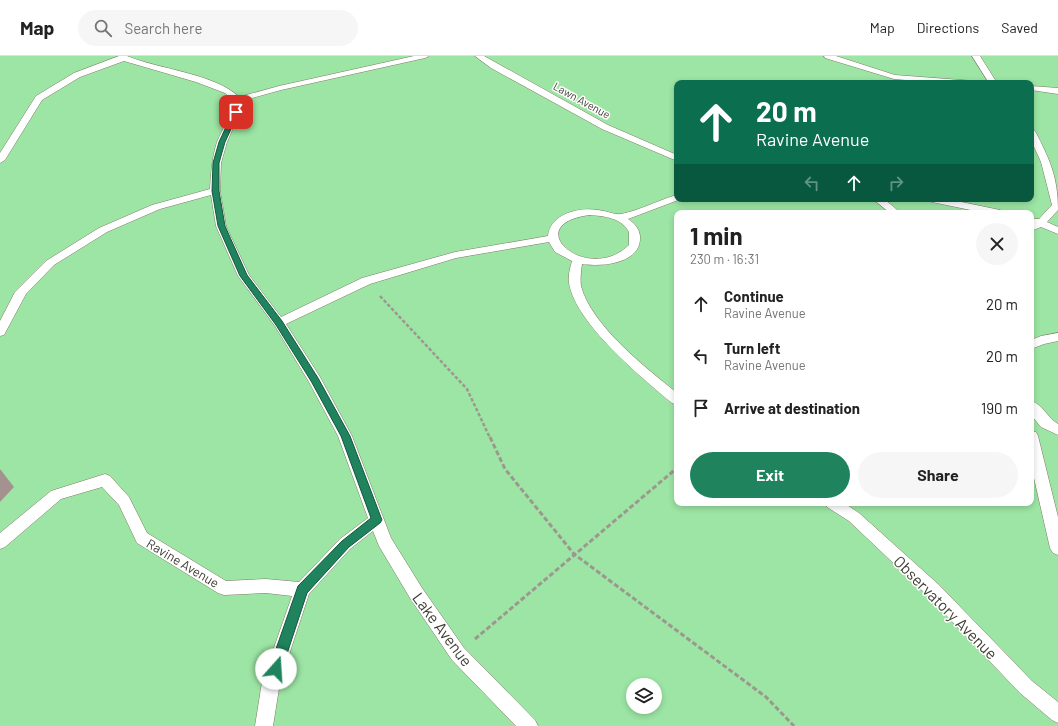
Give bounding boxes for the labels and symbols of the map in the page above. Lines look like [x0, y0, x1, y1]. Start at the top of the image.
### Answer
street label: Lawn Avenue [551, 79, 613, 121]
pin [219, 95, 253, 129]
street label: Ravine Avenue [144, 535, 222, 591]
street label: Observatory Avenue [890, 551, 1002, 663]
street label: Lake Avenue [409, 588, 477, 670]
position arrow [255, 648, 297, 690]

